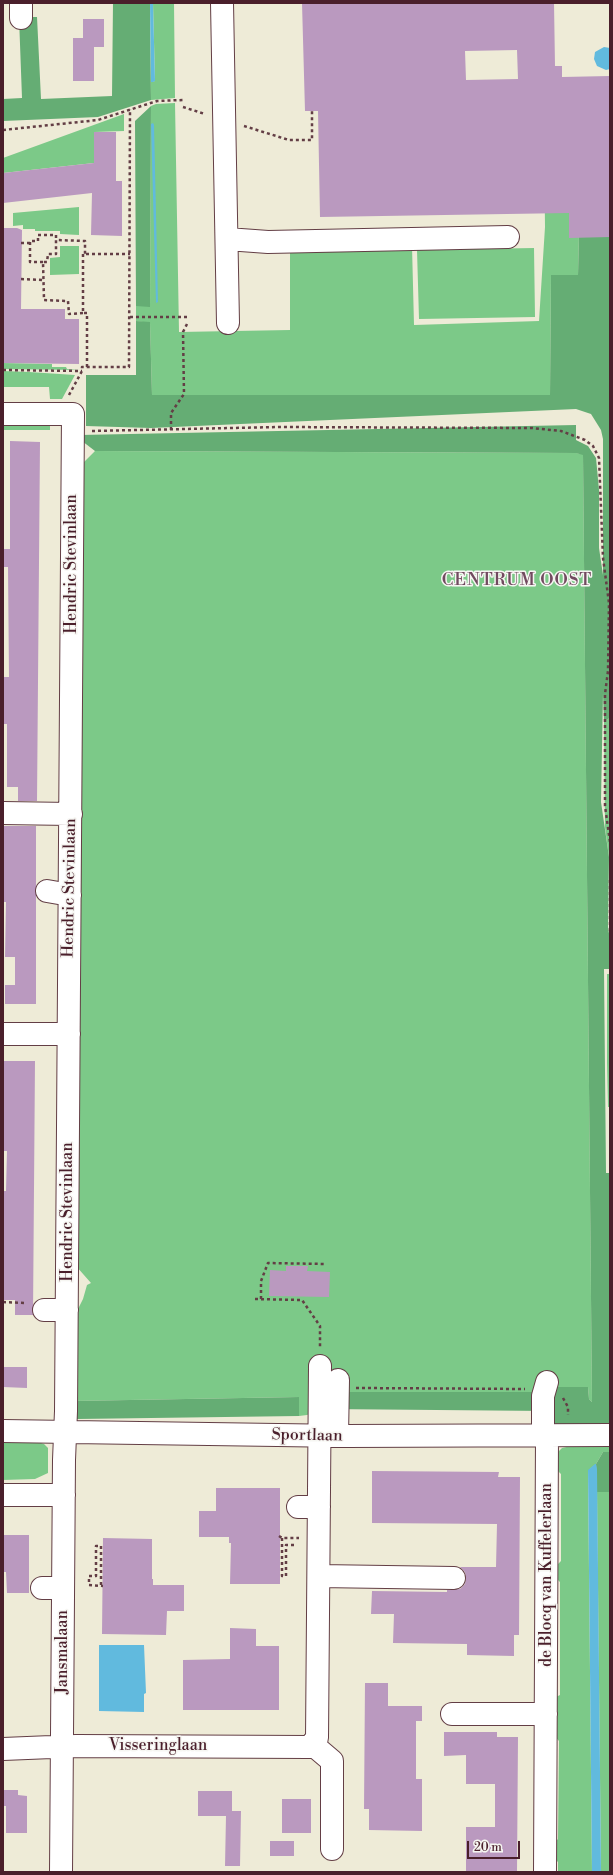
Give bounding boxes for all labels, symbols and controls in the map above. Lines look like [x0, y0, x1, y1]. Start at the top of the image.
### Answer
street label: Hendric Stevinlaan [62, 494, 82, 634]
district label: CENTRUM OOST [442, 571, 592, 591]
street label: Hendric Stevinlaan [59, 818, 81, 958]
street label: Hendric Stevinlaan [58, 1142, 78, 1282]
street label: Sportlaan [271, 1426, 343, 1446]
street label: de Blocq van Kuffelerlaan [537, 1483, 557, 1667]
street label: Jansmalaan [53, 1610, 73, 1694]
street label: Visseringlaan [109, 1736, 207, 1756]
scale bar [469, 1833, 522, 1859]
text: 20 m [474, 1840, 502, 1855]

